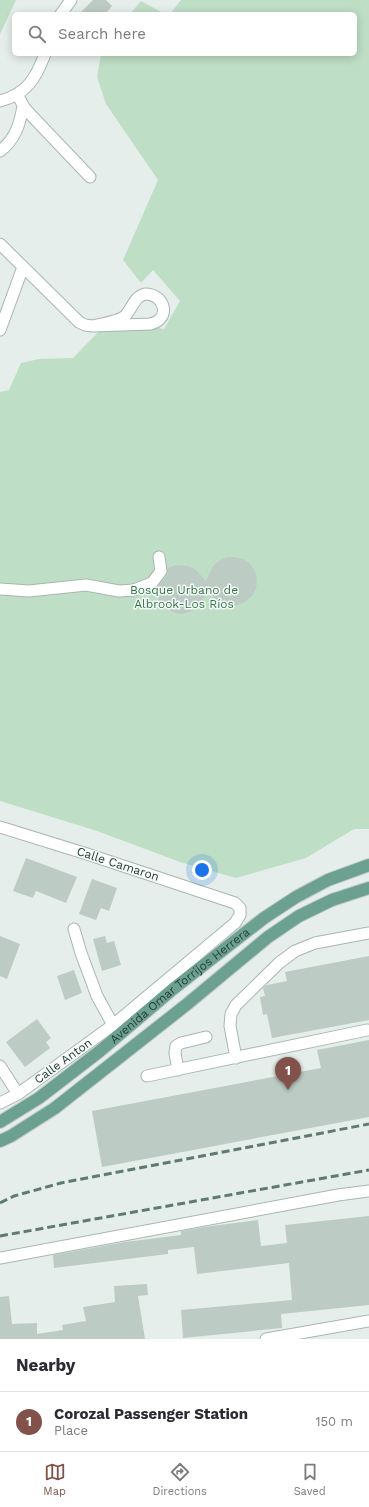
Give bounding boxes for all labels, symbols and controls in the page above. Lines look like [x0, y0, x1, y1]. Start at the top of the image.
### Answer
search box [12, 12, 357, 56]
icon: search [26, 23, 48, 45]
text: Search here [58, 25, 146, 43]
park label: Bosque Urbano de Albrook-Los Ríos [130, 583, 238, 611]
street label: Calle Camaron [75, 844, 161, 884]
your location [192, 860, 212, 880]
street label: Avenida Omar Torrijos Herrera [107, 925, 253, 1046]
street label: Calle Anton [31, 1035, 95, 1087]
pin: 1 [275, 1057, 301, 1090]
text: Nearby [16, 1355, 75, 1375]
text: Corozal Passenger Station [54, 1405, 248, 1423]
text: 1 [26, 1414, 32, 1429]
text: 150 m [315, 1414, 353, 1429]
text: Place [54, 1423, 88, 1438]
tab: Map [43, 1461, 66, 1498]
tab: Directions [153, 1461, 207, 1498]
tab: Saved [294, 1461, 326, 1498]

